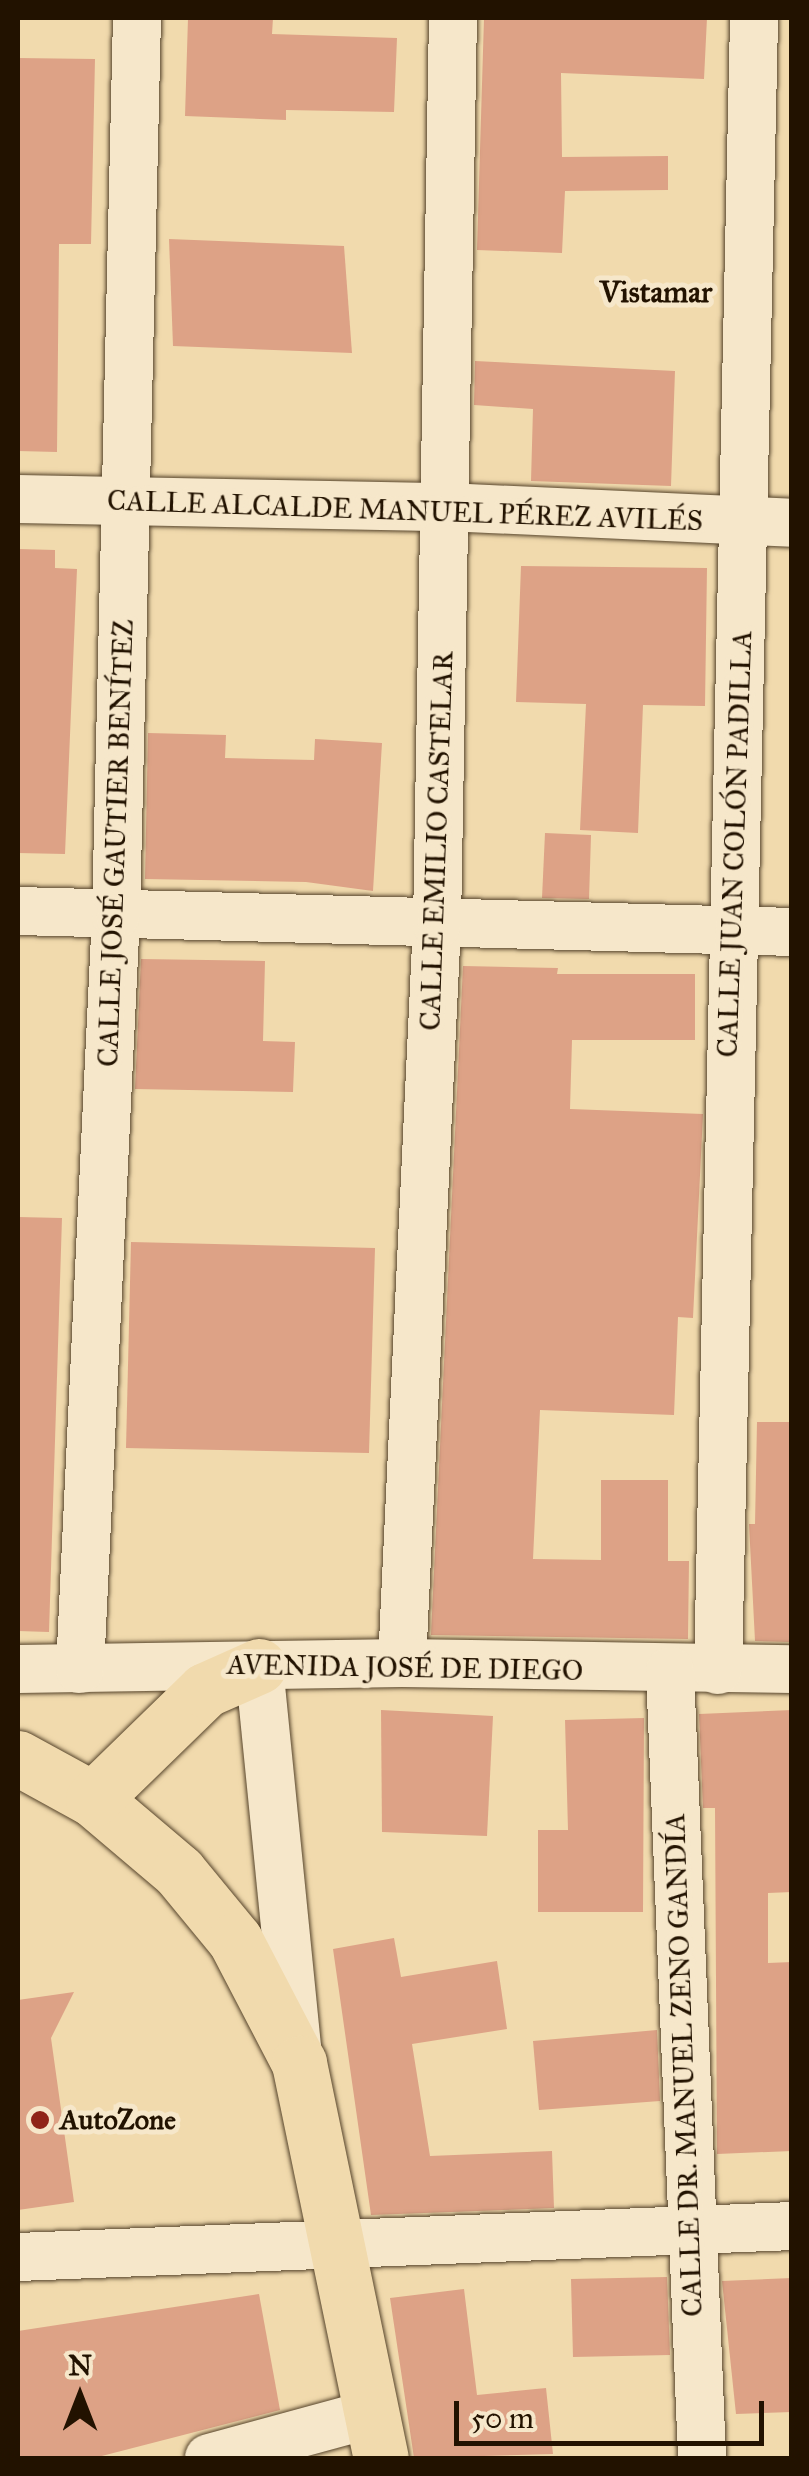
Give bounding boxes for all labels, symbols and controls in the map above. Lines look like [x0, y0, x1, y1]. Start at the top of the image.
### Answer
district label: Vistamar [600, 274, 712, 310]
street label: CALLE ALCALDE MANUEL PÉREZ AVILÉS [107, 484, 703, 538]
street label: CALLE JOSÉ GAUTIER BENÍTEZ [91, 619, 141, 1067]
street label: CALLE JUAN COLÓN PADILLA [711, 630, 759, 1058]
street label: CALLE EMILIO CASTELAR [414, 651, 460, 1031]
street label: AVENIDA JOSÉ DE DIEGO [227, 1648, 583, 1688]
street label: CALLE DR. MANUEL ZENO GANDÍA [658, 1813, 710, 2317]
place label: AutoZone [60, 2103, 176, 2137]
marker: AutoZone [29, 2109, 51, 2131]
north arrow [30, 2346, 130, 2446]
text: N [68, 2348, 92, 2383]
scale bar [459, 2381, 769, 2443]
text: 50 m [471, 2400, 534, 2436]

